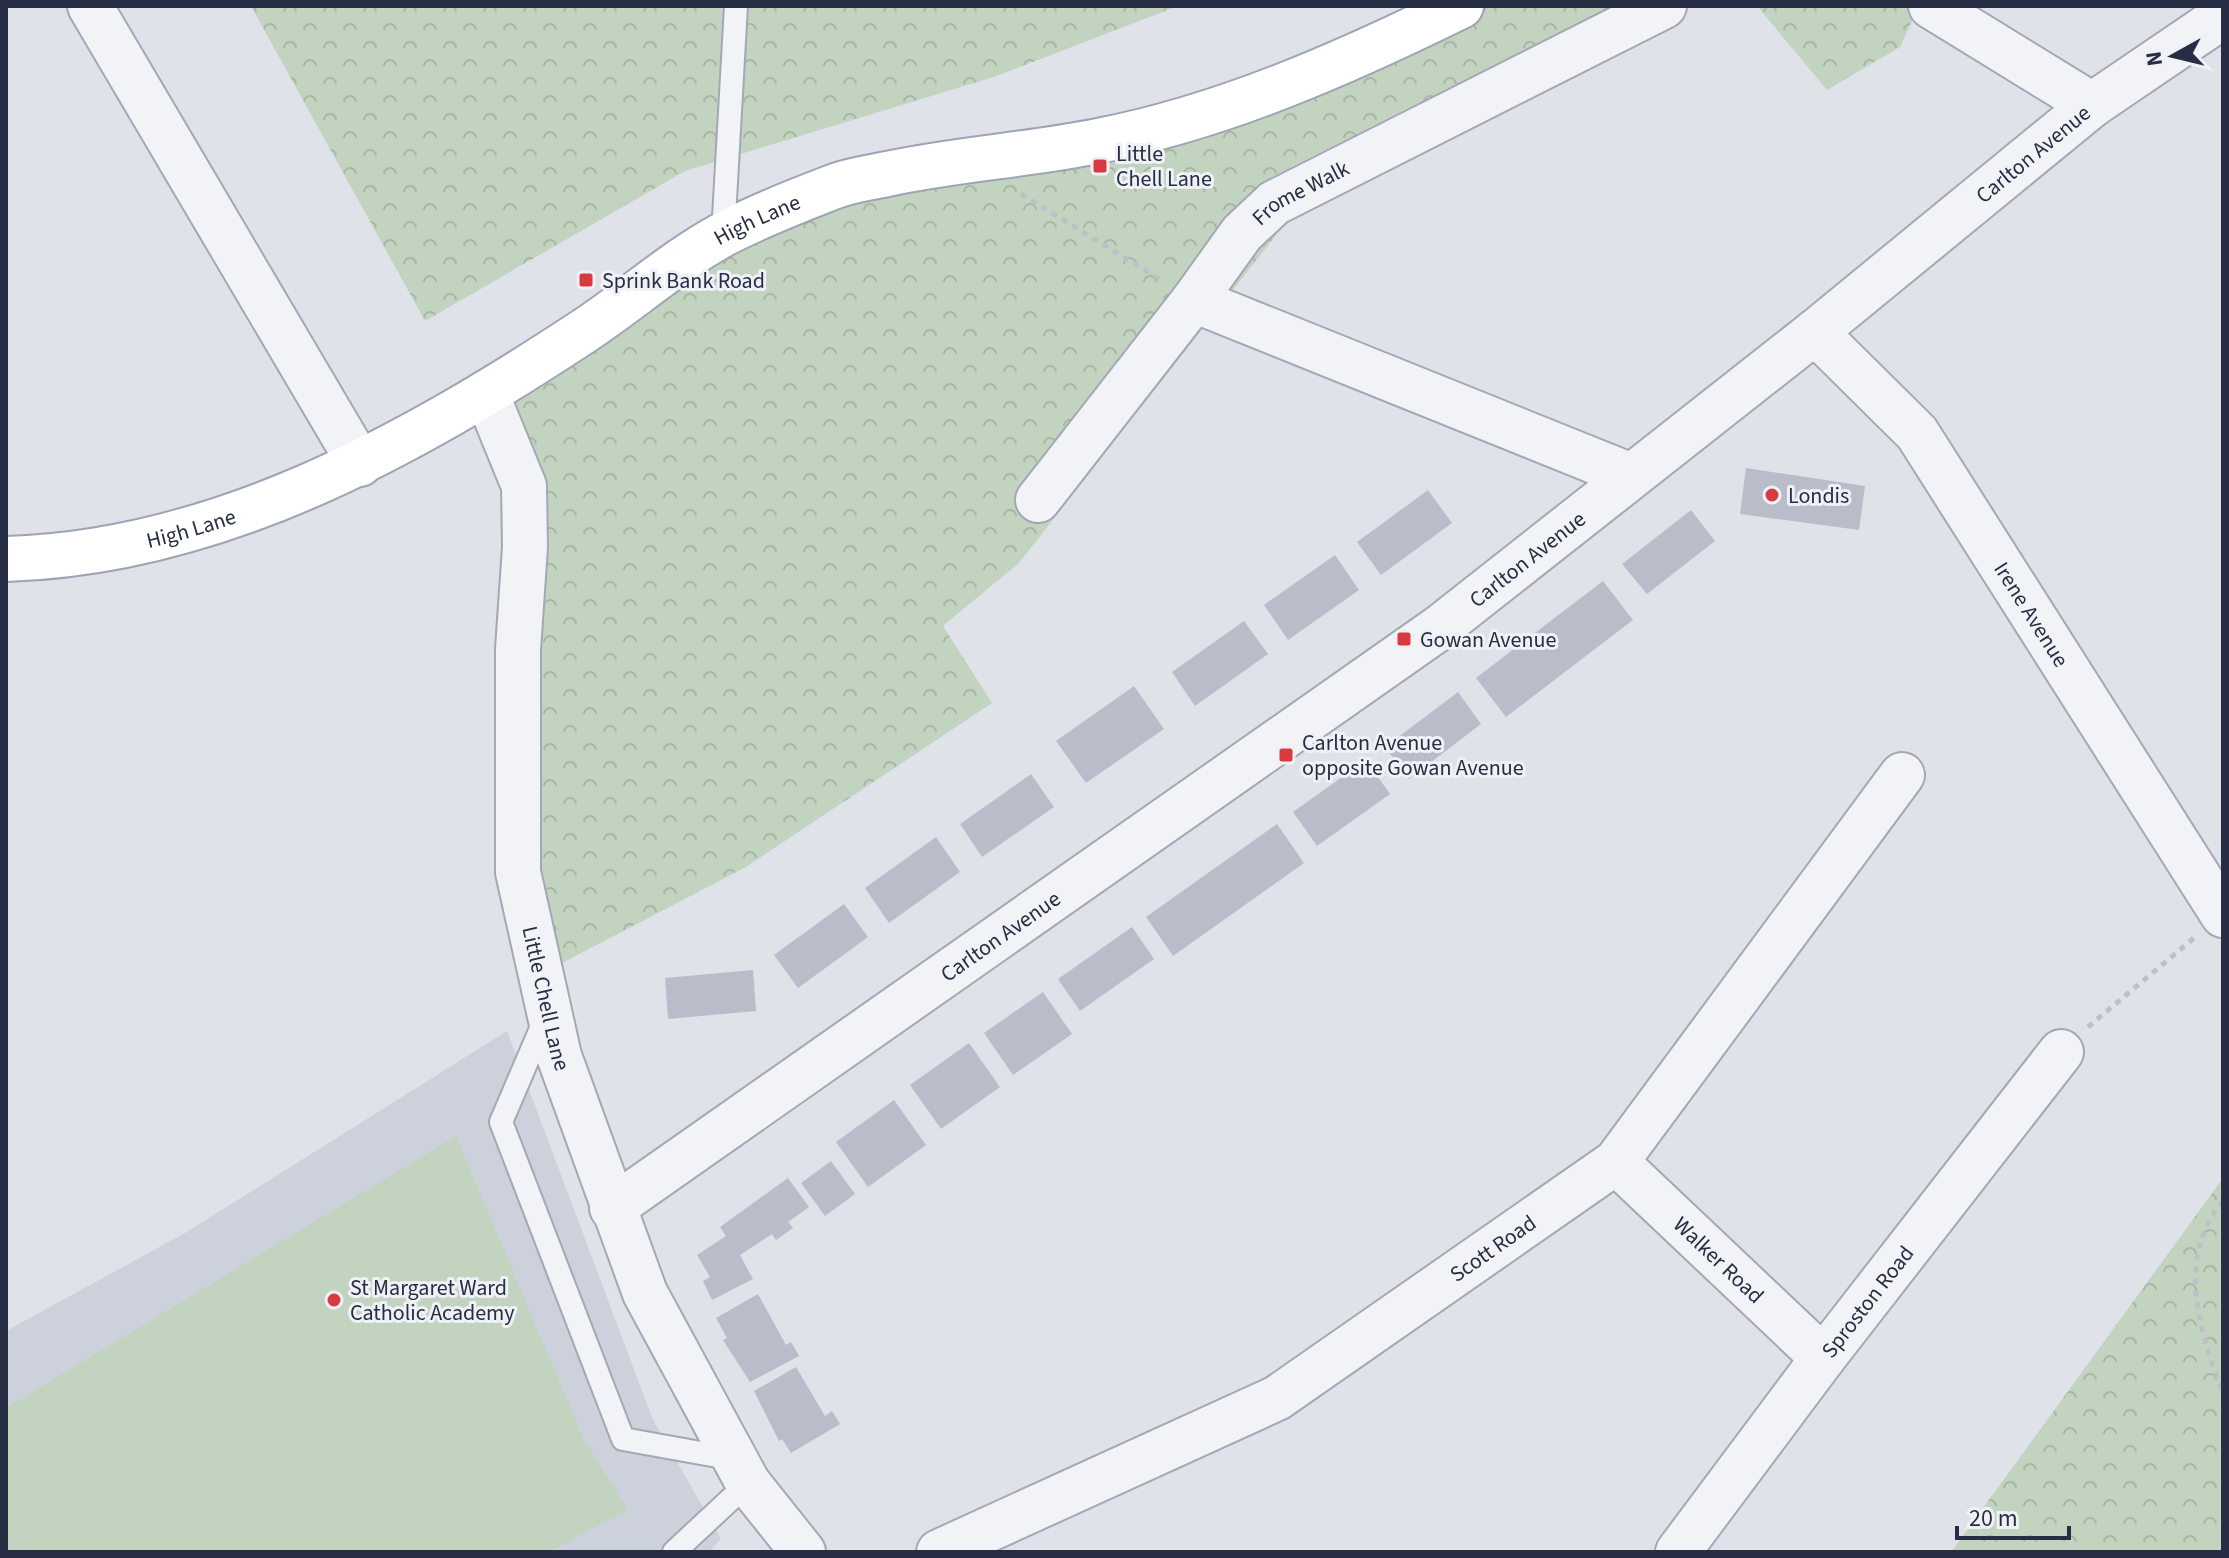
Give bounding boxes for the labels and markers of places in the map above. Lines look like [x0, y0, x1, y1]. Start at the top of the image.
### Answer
place label: Little Chell Lane [1116, 138, 1212, 195]
marker: Little Chell Lane [1091, 157, 1109, 175]
place label: Sprink Bank Road [602, 265, 765, 297]
marker: Sprink Bank Road [577, 271, 595, 289]
place label: Londis [1788, 480, 1849, 512]
marker: Londis [1763, 486, 1781, 504]
place label: Gowan Avenue [1420, 624, 1556, 656]
marker: Gowan Avenue [1395, 630, 1413, 648]
place label: Carlton Avenue opposite Gowan Avenue [1302, 727, 1524, 784]
marker: Carlton Avenue opposite Gowan Avenue [1277, 746, 1295, 764]
place label: St Margaret Ward Catholic Academy [350, 1272, 515, 1329]
marker: St Margaret Ward Catholic Academy [325, 1291, 343, 1309]

